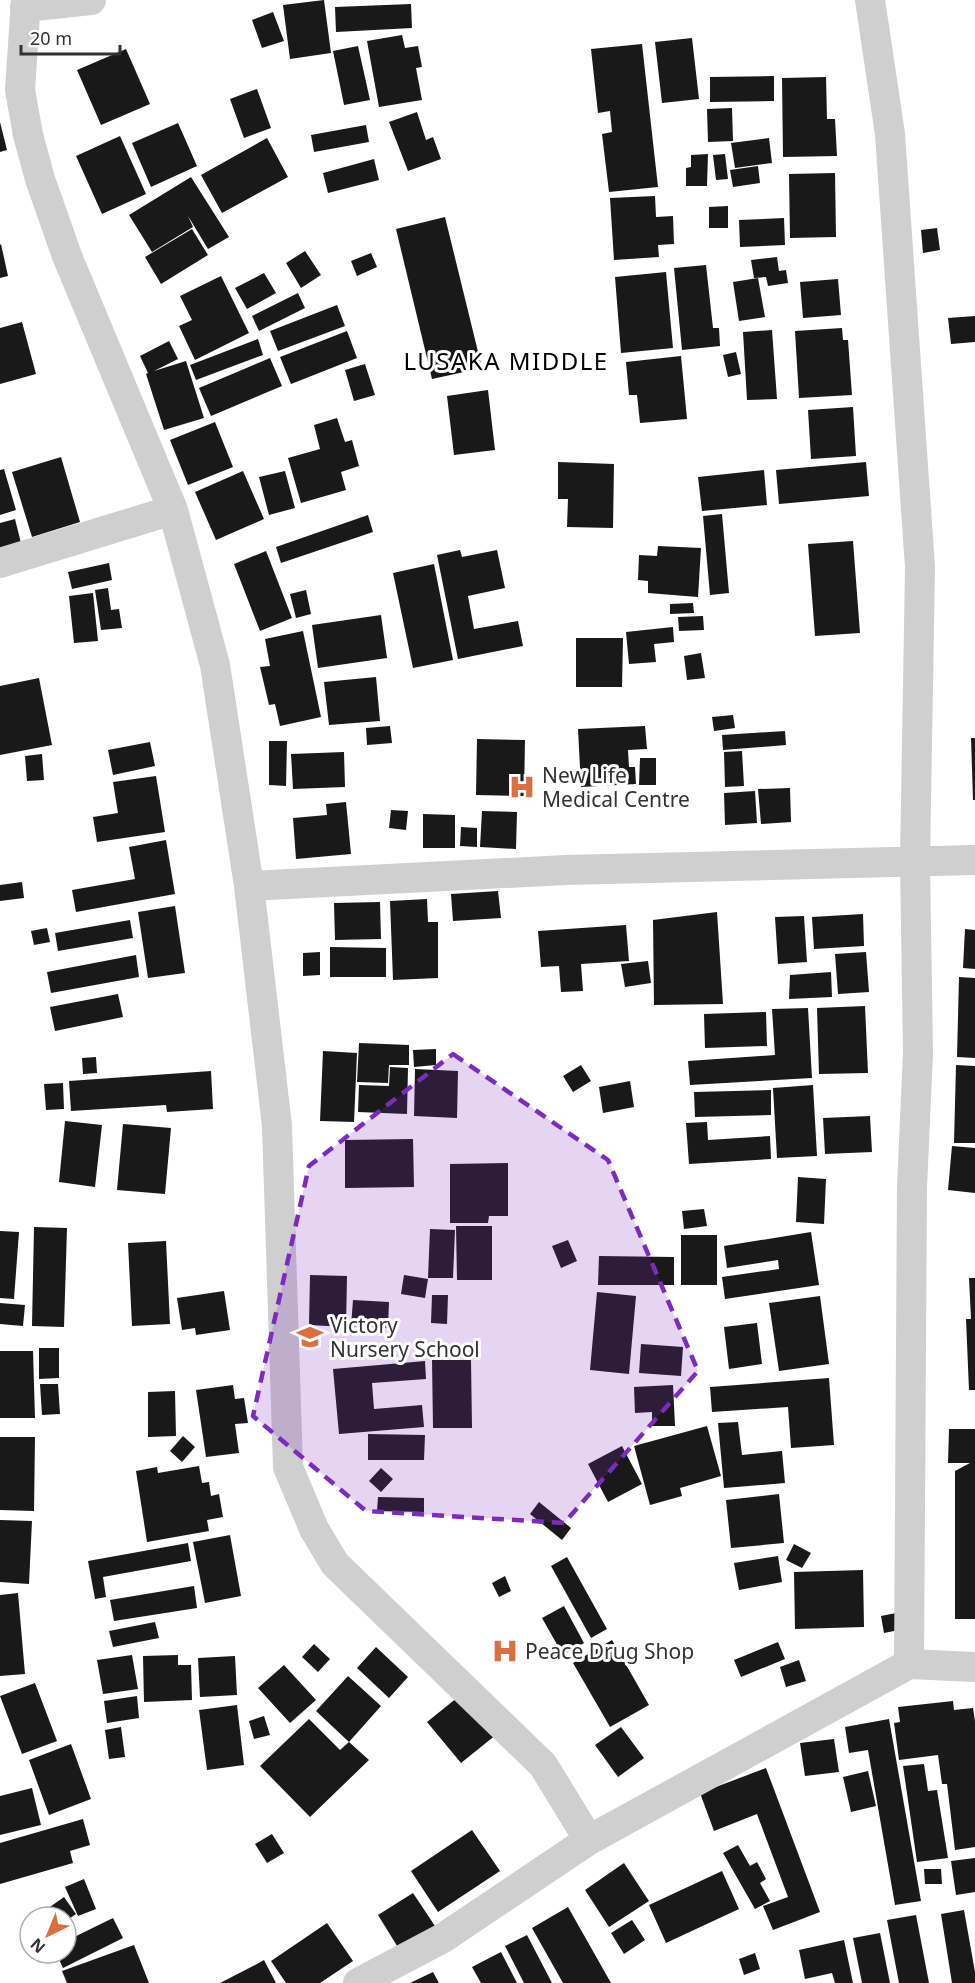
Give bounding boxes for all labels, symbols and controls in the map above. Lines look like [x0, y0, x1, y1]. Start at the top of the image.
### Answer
scale bar [21, 18, 120, 56]
text: 20 m [30, 26, 72, 50]
district label: LUSAKA MIDDLE [403, 344, 609, 377]
place label: New Life Medical Centre [542, 761, 690, 813]
hospital icon: New Life Medical Centre [507, 772, 537, 802]
place label: Victory Nursery School [330, 1311, 480, 1363]
school or university icon: Victory Nursery School [295, 1322, 325, 1352]
hospital icon: Peace Drug Shop [490, 1636, 520, 1666]
place label: Peace Drug Shop [525, 1637, 694, 1665]
north arrow [18, 1905, 78, 1965]
text: N [26, 1933, 50, 1958]

